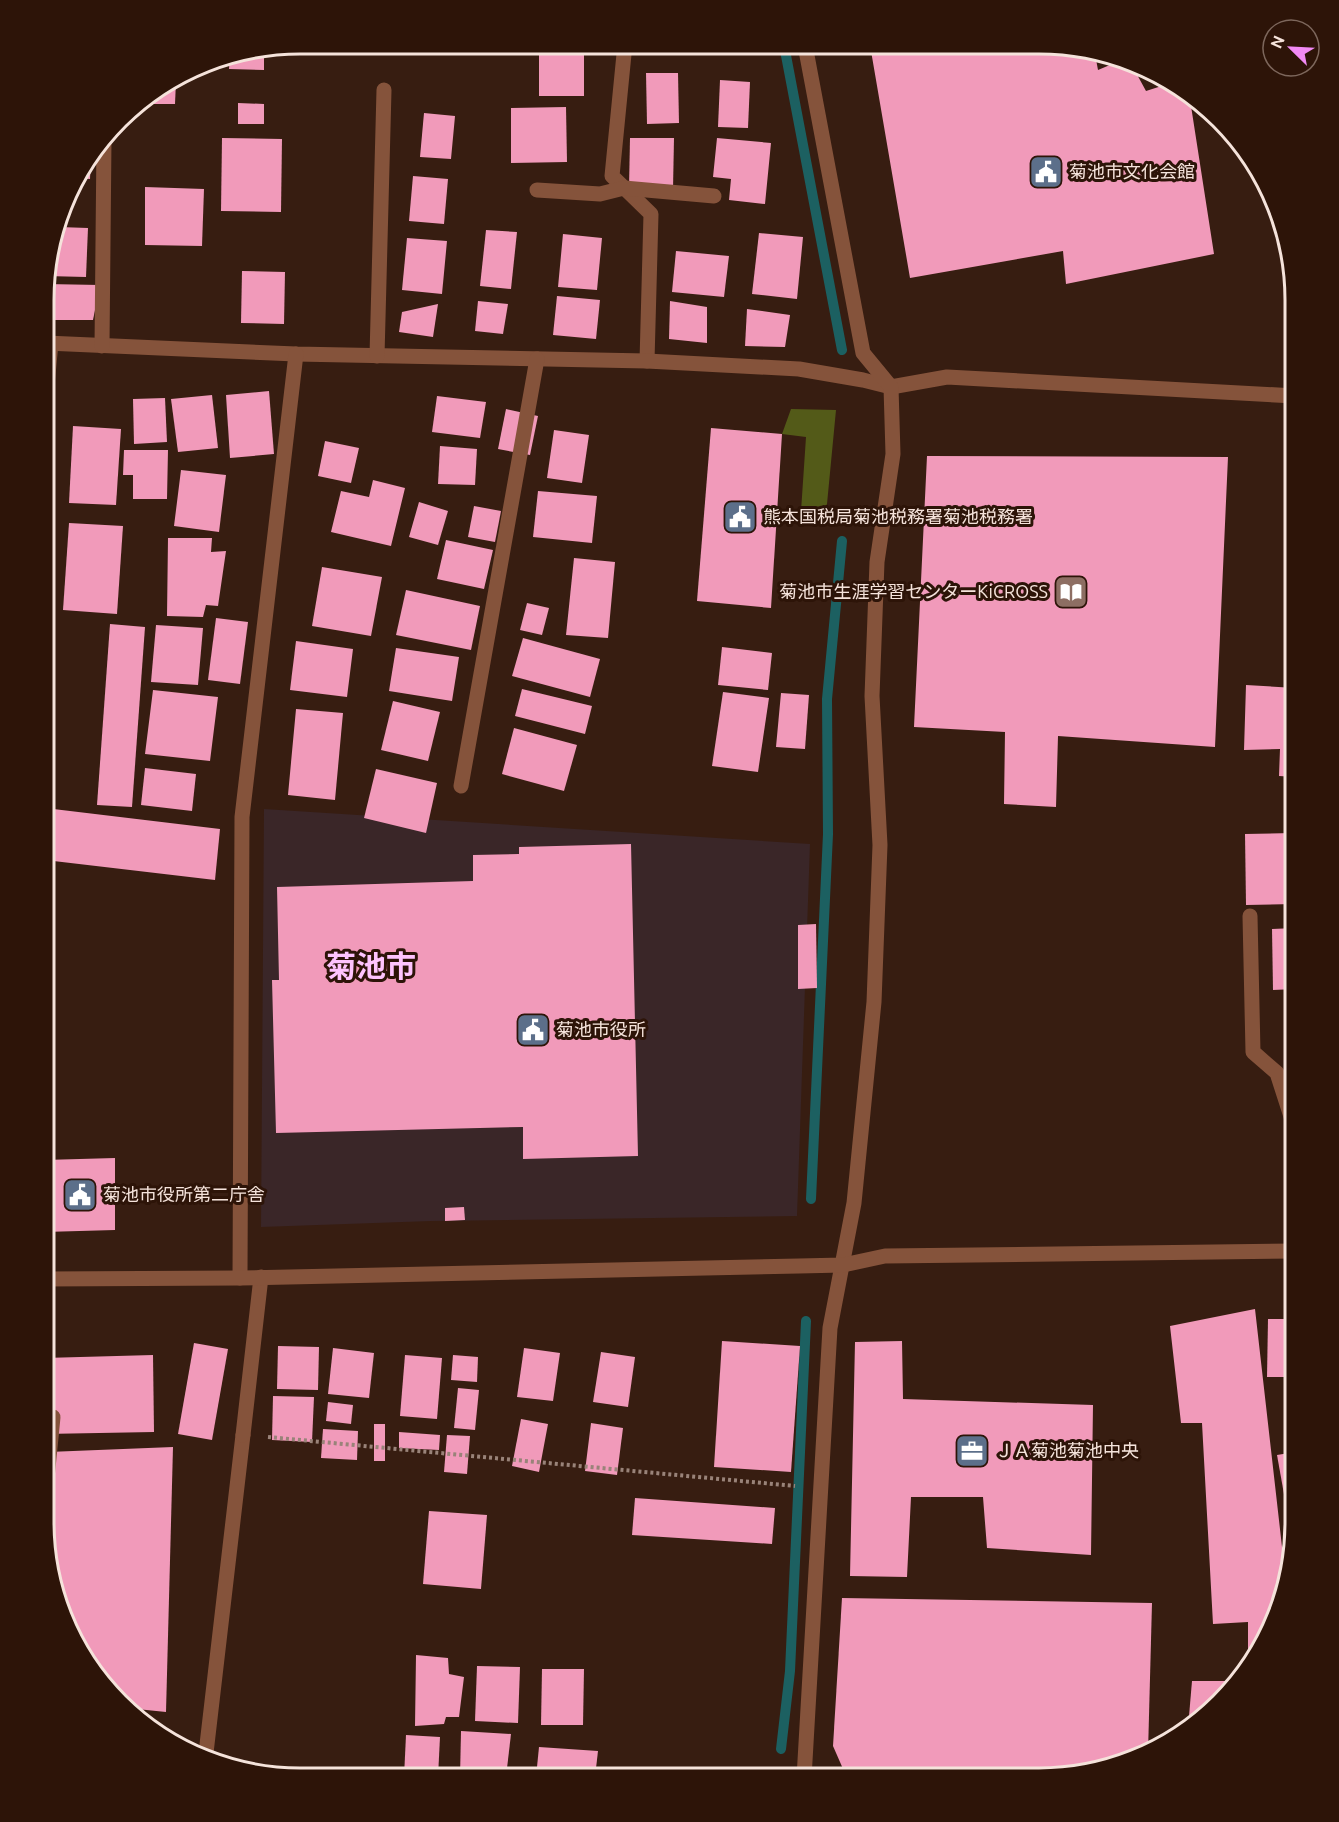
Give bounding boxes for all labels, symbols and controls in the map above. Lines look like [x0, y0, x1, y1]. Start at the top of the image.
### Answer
north arrow [1261, 18, 1321, 78]
text: N [1267, 33, 1288, 51]
public building icon: 菊池市文化会館 [1028, 154, 1064, 190]
place label: 菊池市文化会館 [1069, 161, 1195, 181]
public building icon: 熊本国税局菊池税務署菊池税務署 [722, 499, 758, 535]
place label: 熊本国税局菊池税務署菊池税務署 [763, 506, 1033, 526]
library icon: 菊池市生涯学習センターKiCROSS [1053, 574, 1089, 610]
place label: 菊池市生涯学習センターKiCROSS [779, 581, 1048, 601]
district label: 菊池市 [326, 949, 416, 983]
public building icon: 菊池市役所 [515, 1012, 551, 1048]
place label: 菊池市役所 [556, 1019, 646, 1039]
public building icon: 菊池市役所第二庁舎 [62, 1177, 98, 1213]
place label: 菊池市役所第二庁舎 [103, 1184, 265, 1204]
office icon: ＪＡ菊池菊池中央 [954, 1433, 990, 1469]
place label: ＪＡ菊池菊池中央 [995, 1440, 1139, 1460]

